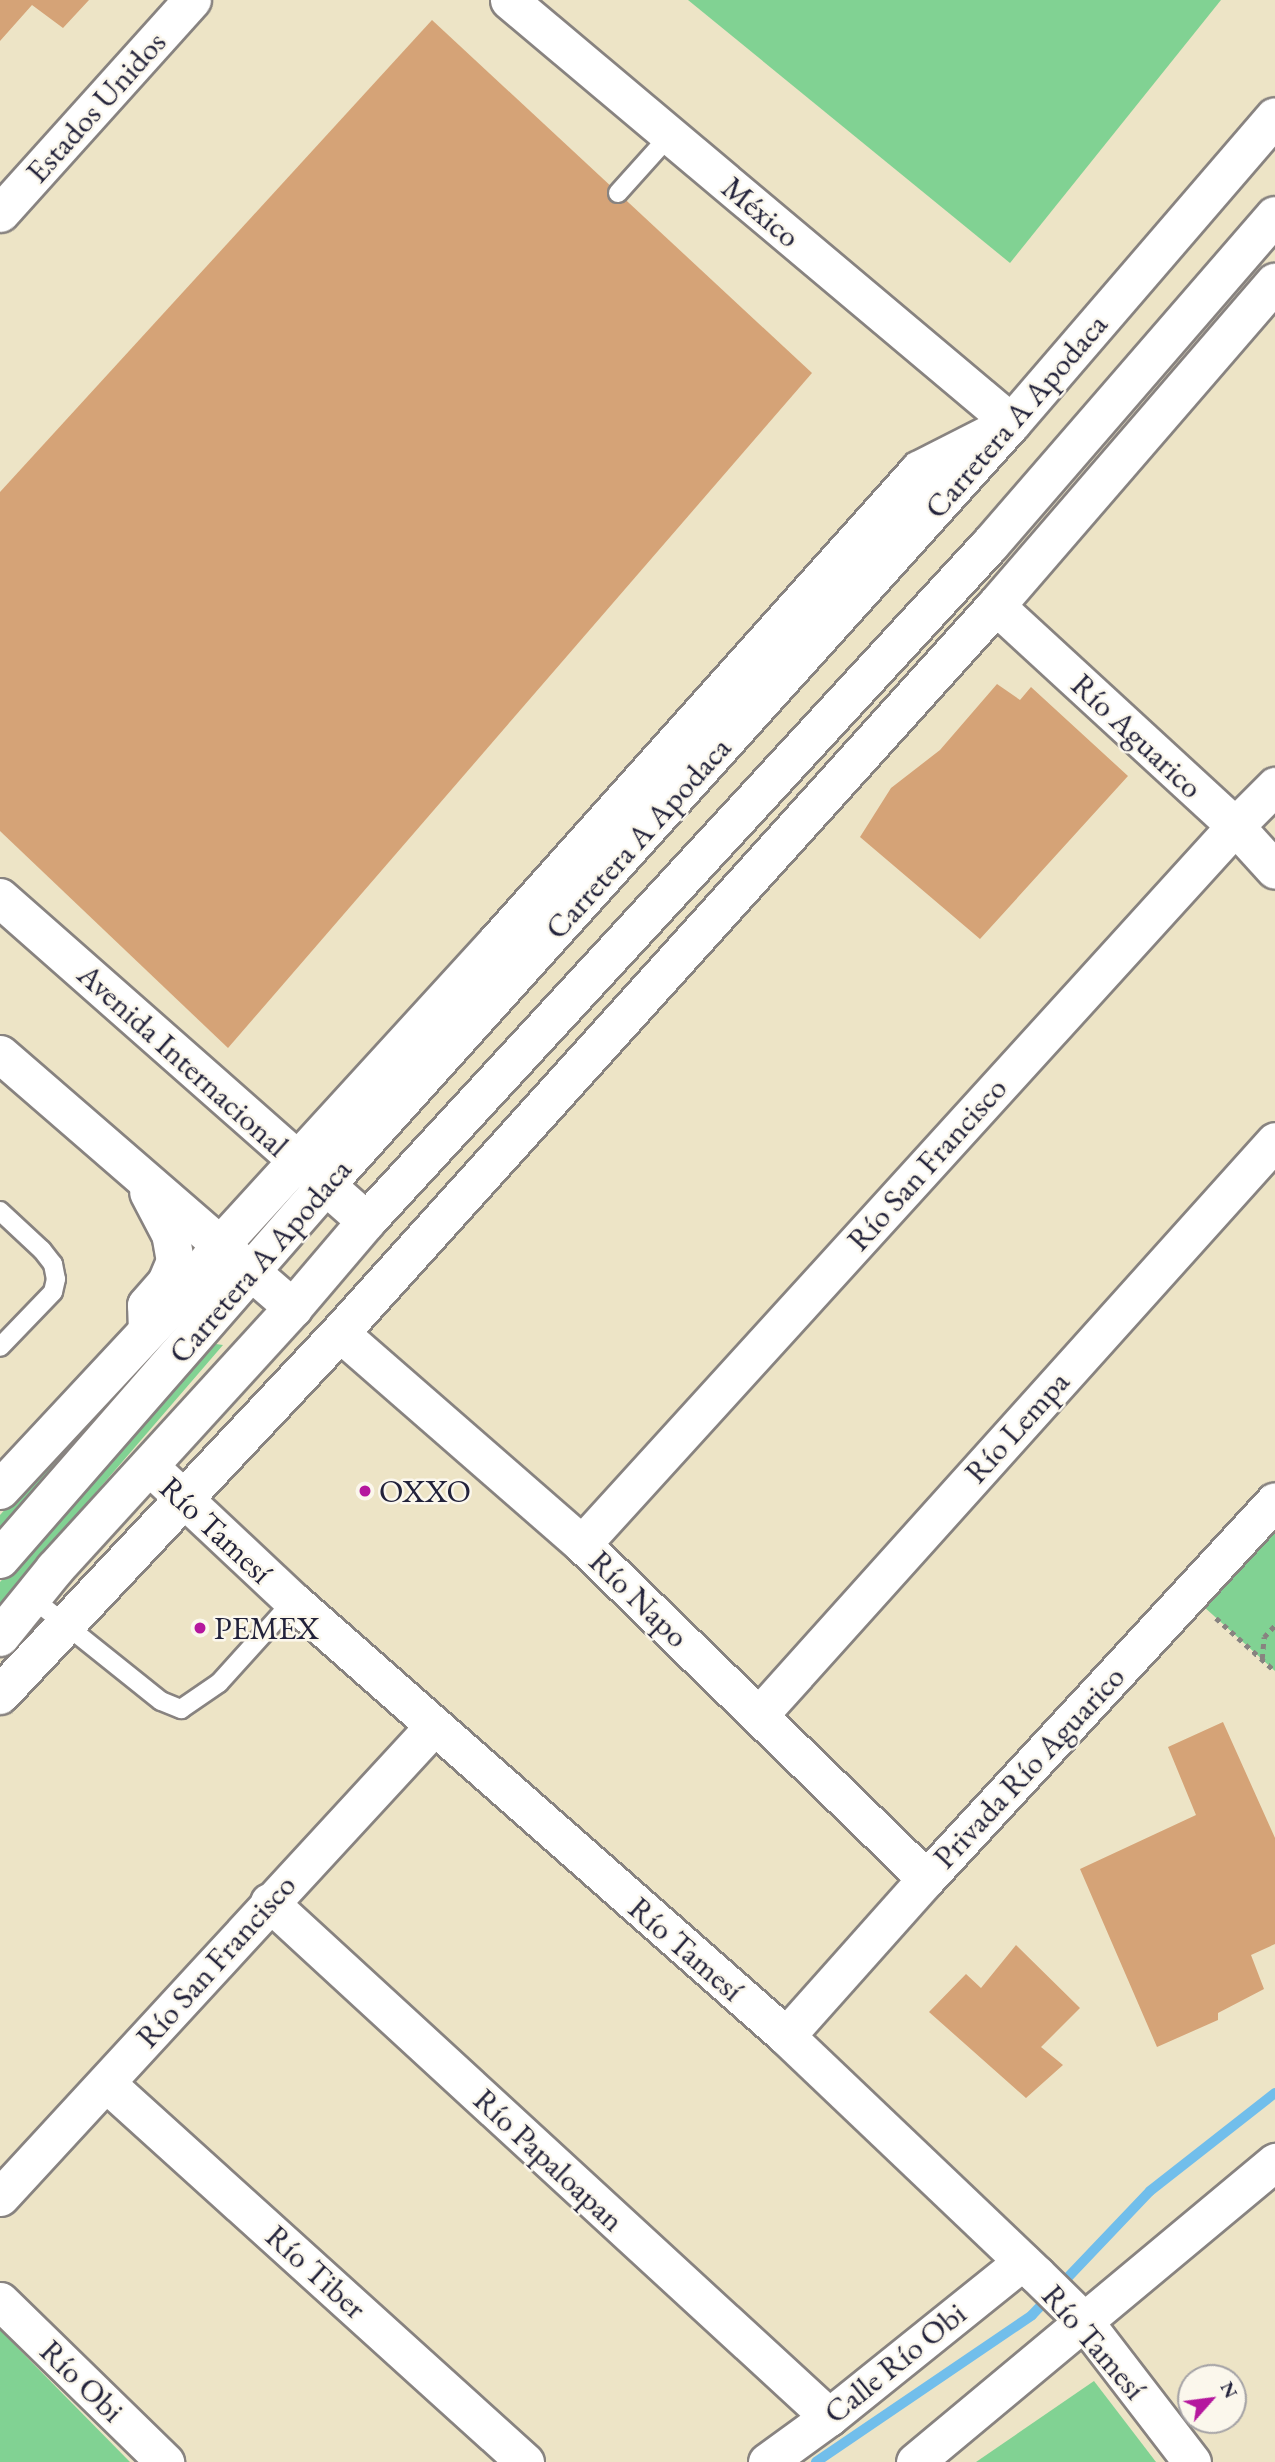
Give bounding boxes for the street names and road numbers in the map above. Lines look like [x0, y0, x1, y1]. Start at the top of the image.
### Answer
street label: Estados Unidos [18, 23, 174, 191]
street label: México [714, 168, 808, 256]
street label: Carretera A Apodaca [917, 306, 1115, 526]
street label: Río Aguarico [1063, 666, 1211, 806]
street label: Carretera A Apodaca [537, 729, 739, 947]
street label: Avenida Internacional [70, 955, 296, 1165]
street label: Río San Francisco [839, 1069, 1015, 1259]
street label: Carretera A Apodaca [161, 1151, 359, 1371]
street label: Río Lempa [957, 1363, 1077, 1491]
street label: Río Tamesí [152, 1468, 280, 1592]
street label: Río Napo [581, 1542, 697, 1656]
street label: Privada Río Aguarico [925, 1658, 1133, 1876]
street label: Río San Francisco [128, 1866, 304, 2056]
street label: Río Tamesí [621, 1889, 751, 2009]
street label: Río Papaloapan [466, 2081, 632, 2239]
street label: Río Tiber [258, 2217, 374, 2327]
street label: Río Tamesí [1034, 2277, 1154, 2407]
street label: Calle Río Obi [816, 2294, 974, 2432]
street label: Río Obi [32, 2332, 132, 2430]

